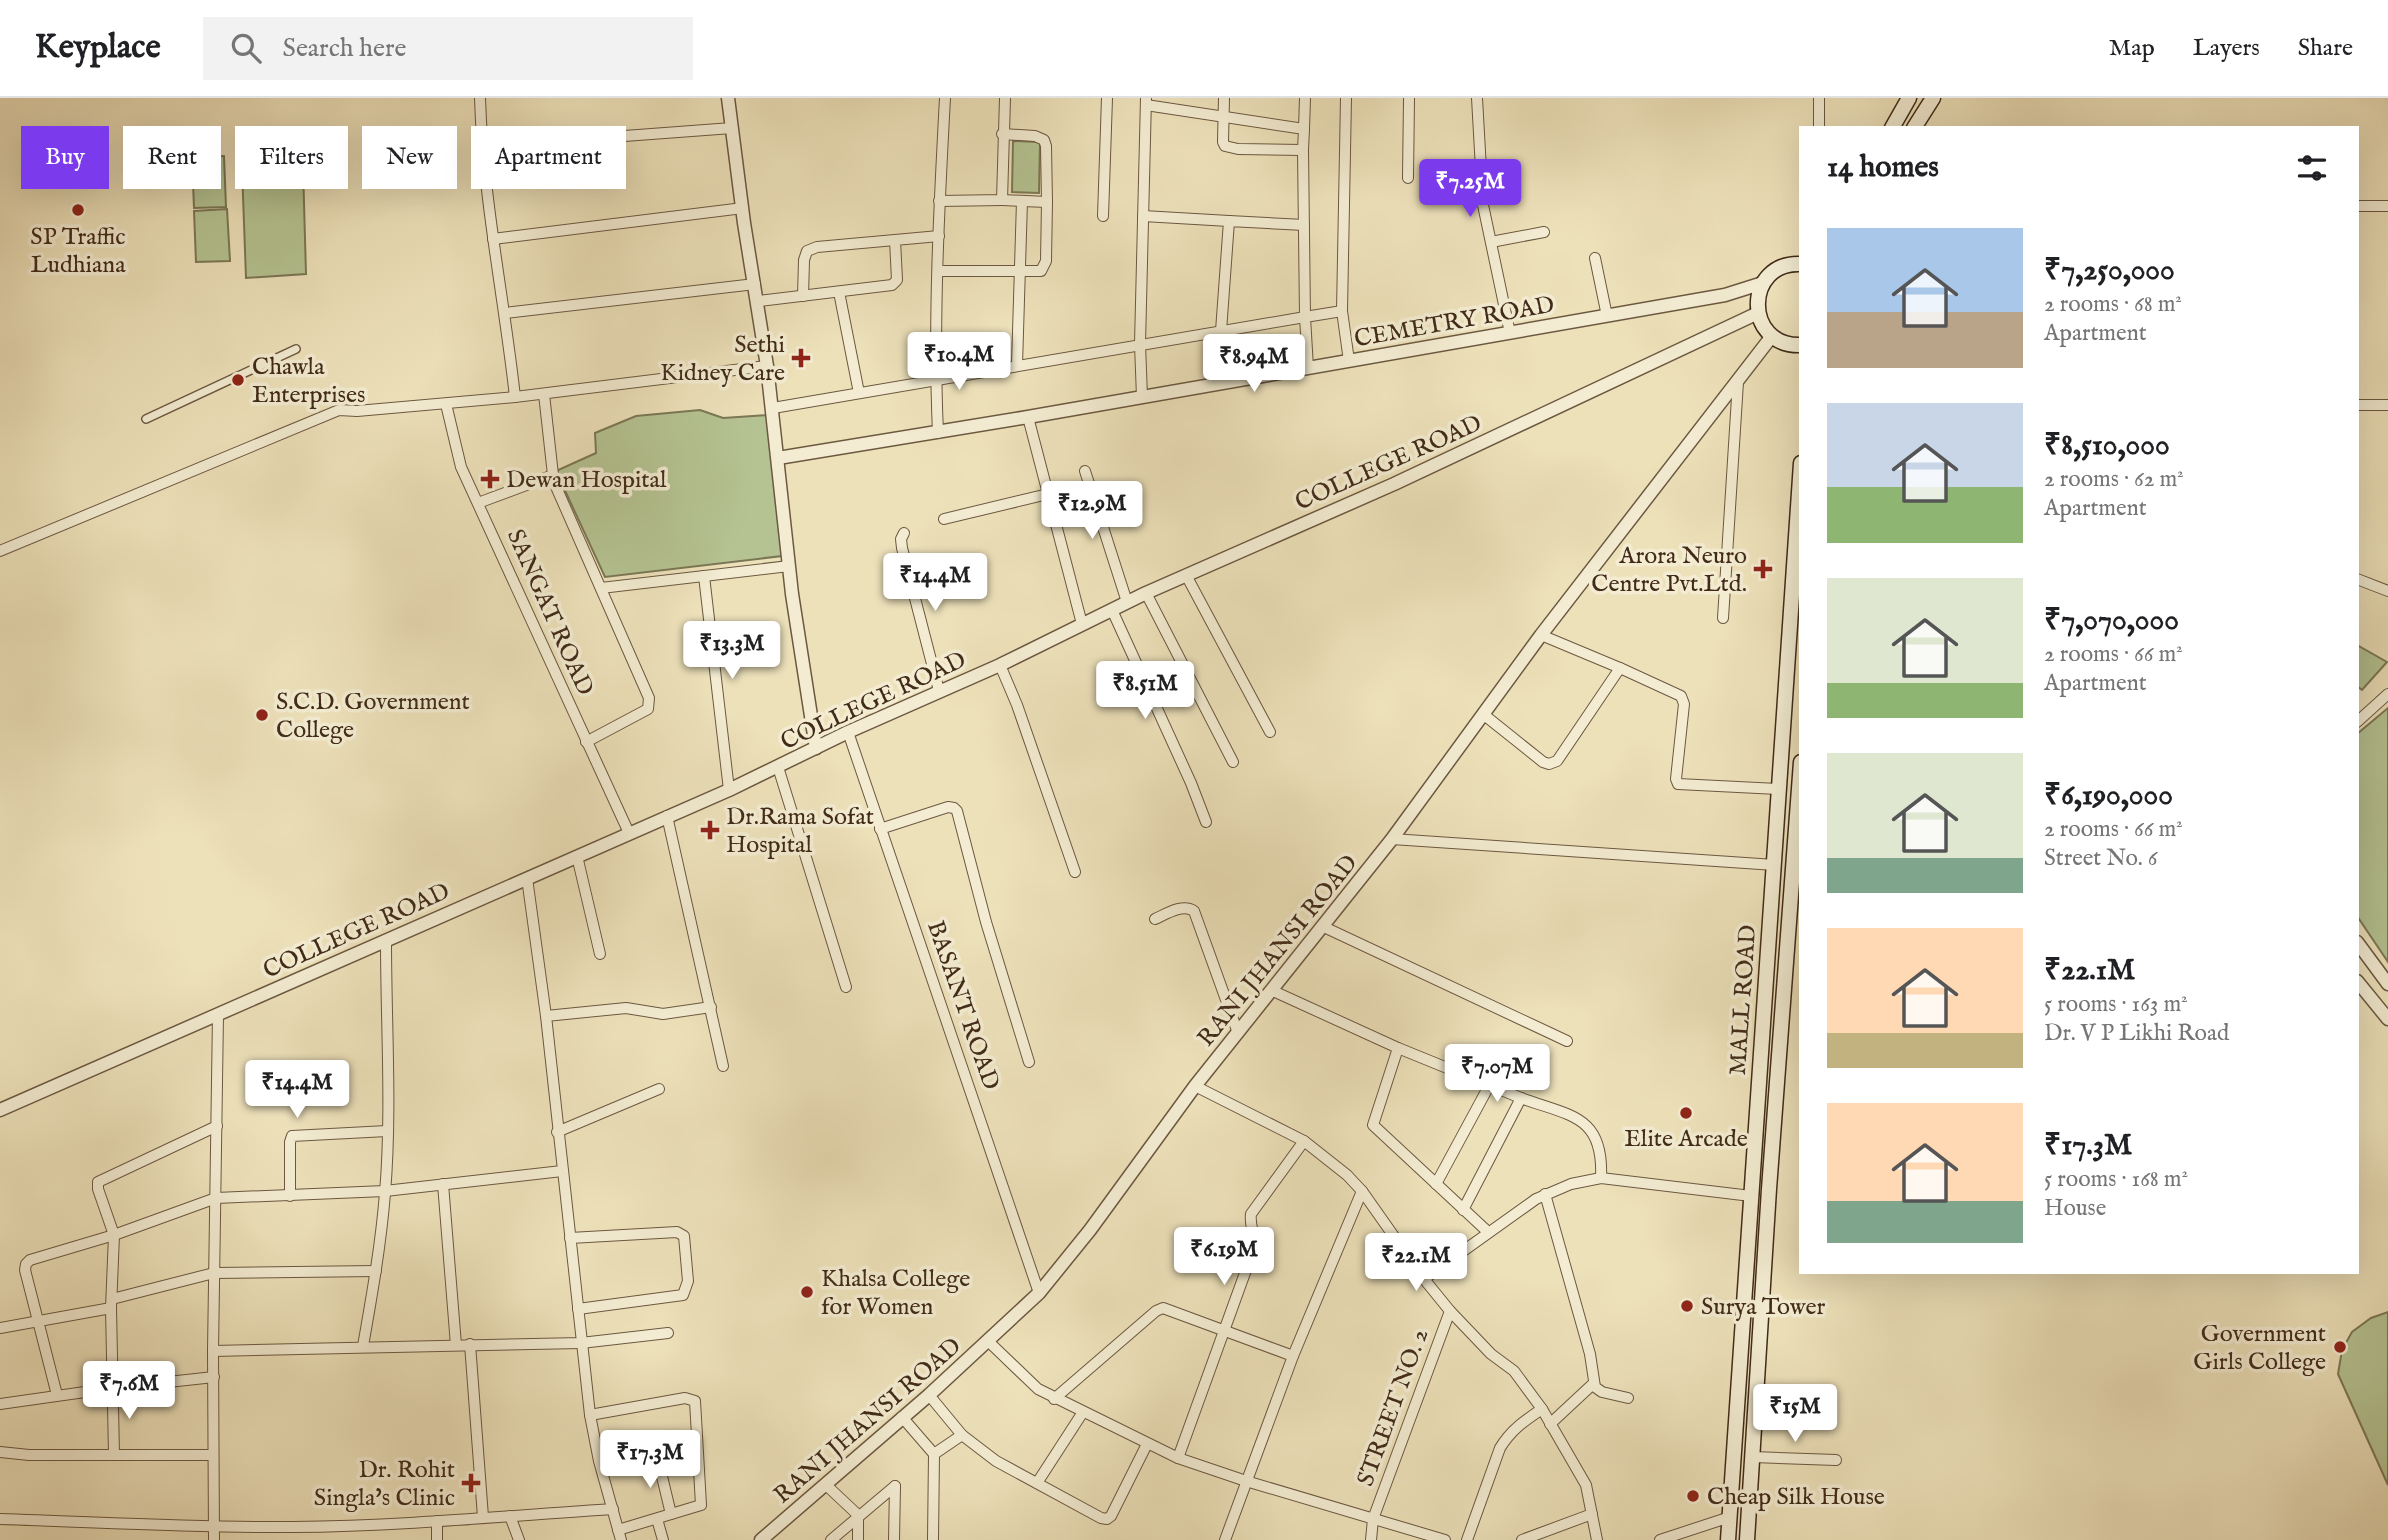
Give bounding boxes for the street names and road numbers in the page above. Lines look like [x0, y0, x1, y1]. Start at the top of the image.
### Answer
street label: CEMETRY ROAD [1352, 290, 1557, 355]
street label: COLLEGE ROAD [1290, 408, 1487, 518]
street label: SANGAT ROAD [499, 525, 600, 701]
street label: COLLEGE ROAD [776, 645, 971, 758]
street label: RANI JHANSI ROAD [1191, 849, 1365, 1053]
street label: COLLEGE ROAD [258, 876, 455, 986]
street label: BASANT ROAD [919, 917, 1006, 1094]
street label: MALL ROAD [1723, 924, 1764, 1076]
street label: STREET NO. 2 [1351, 1325, 1436, 1490]
street label: RANI JHANSI ROAD [768, 1331, 968, 1511]

